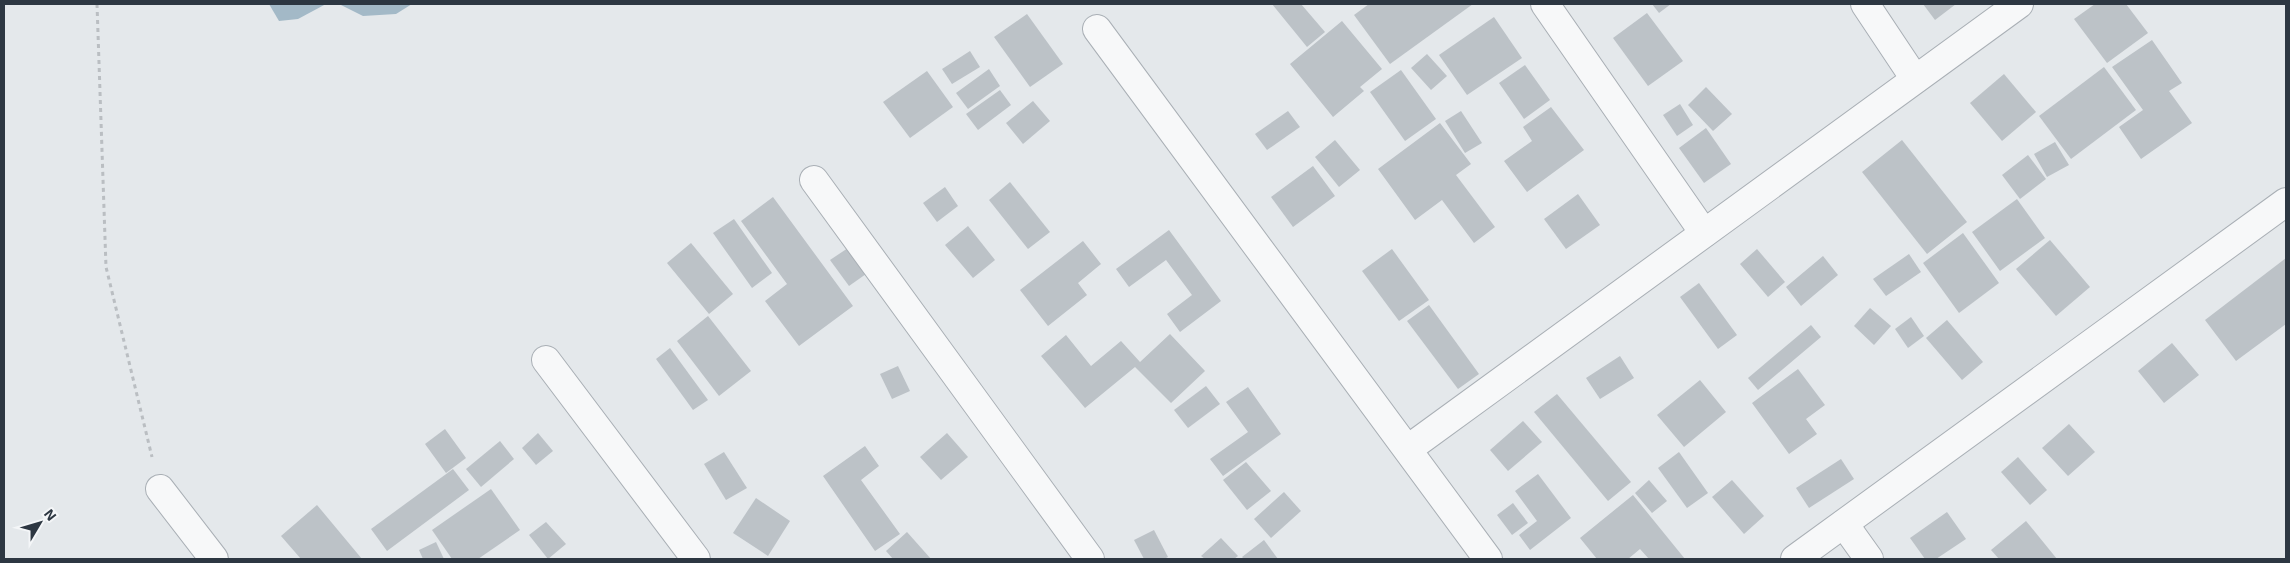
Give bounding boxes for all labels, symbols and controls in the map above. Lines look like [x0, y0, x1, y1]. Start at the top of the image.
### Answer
north arrow [15, 498, 65, 548]
text: N [41, 505, 60, 524]

